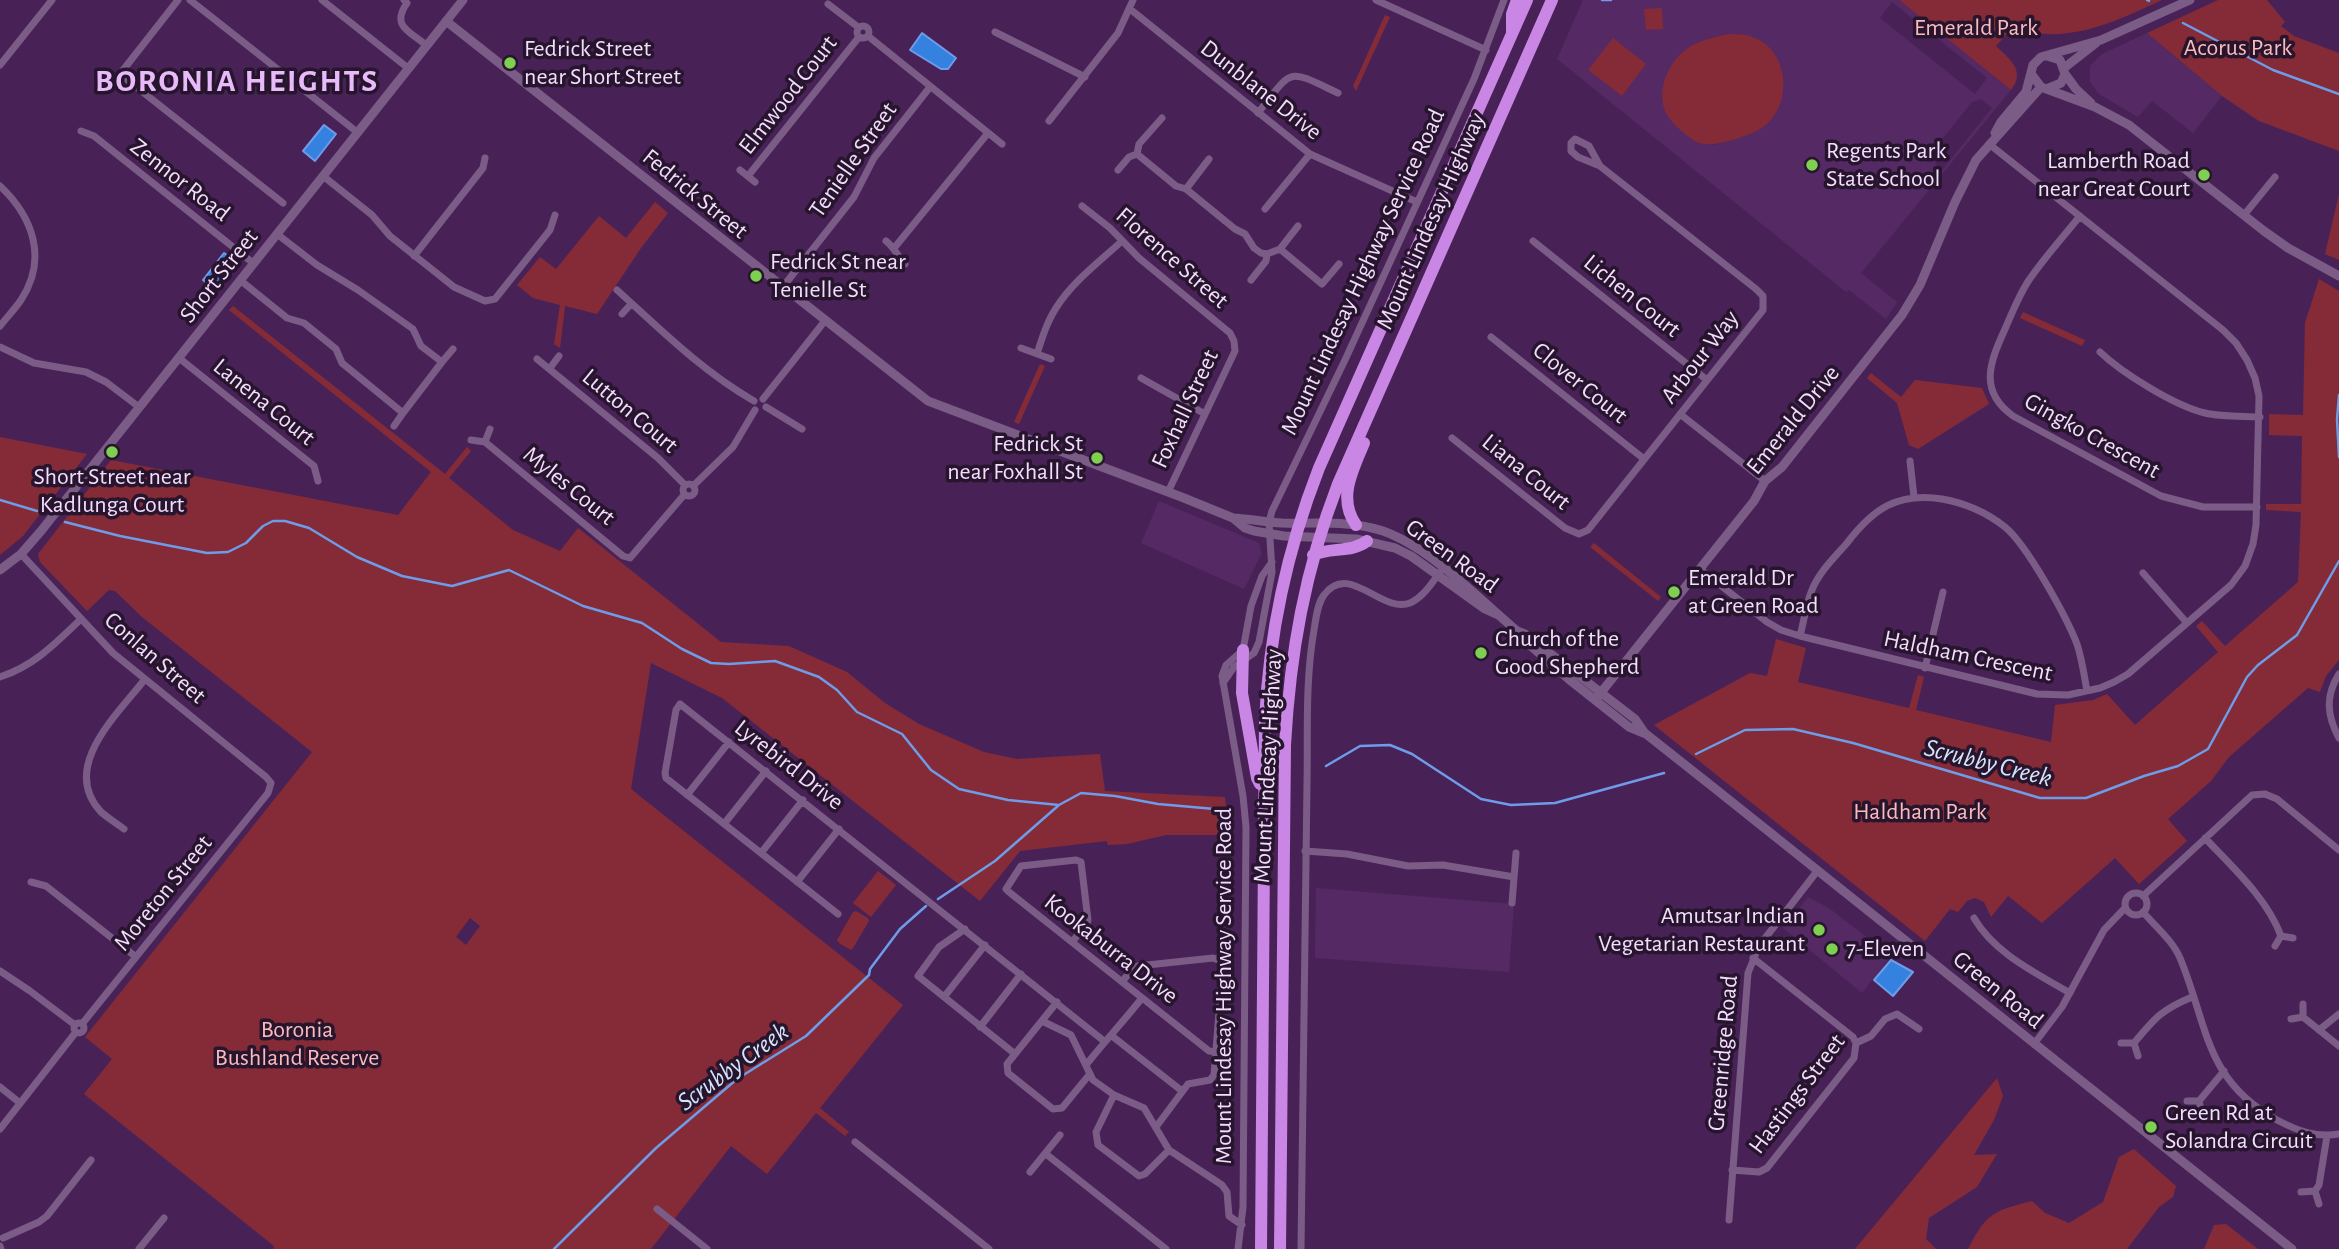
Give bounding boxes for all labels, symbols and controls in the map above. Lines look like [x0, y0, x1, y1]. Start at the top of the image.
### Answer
park label: Emerald Park [1914, 14, 2038, 42]
street label: Elmwood Court [733, 30, 843, 160]
street label: Dunblane Drive [1194, 34, 1328, 146]
park label: Acorus Park [2184, 34, 2292, 62]
place label: Fedrick Street near Short Street [524, 35, 681, 91]
marker: Fedrick Street near Short Street [502, 55, 518, 71]
district label: BORONIA HEIGHTS [97, 62, 377, 100]
street label: Tenielle Street [803, 97, 903, 223]
street label: Mount Lindesay Highway Service Road [1275, 104, 1451, 440]
street label: Mount Lindesay Highway [1370, 108, 1492, 334]
street label: Zennor Road [124, 132, 236, 228]
place label: Regents Park State School [1826, 137, 1946, 193]
street label: Fedrick Street [636, 143, 754, 245]
place label: Lamberth Road near Great Court [2037, 147, 2190, 203]
marker: Regents Park State School [1804, 157, 1820, 173]
marker: Lamberth Road near Great Court [2196, 167, 2212, 183]
street label: Florence Street [1110, 201, 1234, 315]
street label: Short Street [173, 223, 265, 329]
place label: Fedrick St near Tenielle St [770, 248, 906, 304]
street label: Lichen Court [1578, 248, 1686, 344]
marker: Fedrick St near Tenielle St [748, 268, 764, 284]
street label: Arbour Way [1655, 305, 1745, 409]
street label: Clover Court [1527, 336, 1633, 430]
street label: Foxhall Street [1145, 345, 1225, 473]
street label: Lanena Court [207, 352, 321, 452]
street label: Emerald Drive [1740, 359, 1846, 481]
street label: Lutton Court [576, 363, 684, 459]
street label: Gingko Crescent [2019, 387, 2165, 485]
street label: Liana Court [1476, 428, 1576, 516]
place label: Fedrick St near Foxhall St [947, 430, 1083, 486]
street label: Myles Court [517, 440, 621, 532]
marker: Short Street near Kadlunga Court [104, 444, 120, 460]
marker: Fedrick St near Foxhall St [1089, 450, 1105, 466]
place label: Short Street near Kadlunga Court [34, 463, 190, 519]
street label: Green Road [1400, 513, 1504, 599]
place label: Emerald Dr at Green Road [1688, 564, 1819, 620]
marker: Emerald Dr at Green Road [1666, 584, 1682, 600]
street label: Conlan Street [98, 606, 212, 710]
street label: Haldham Crescent [1881, 624, 2055, 688]
place label: Church of the Good Shepherd [1495, 625, 1639, 681]
marker: Church of the Good Shepherd [1473, 645, 1489, 661]
street label: Mount Lindesay Highway [1247, 648, 1289, 884]
street label: Lyrebird Drive [729, 713, 849, 817]
water label: Scrubby Creek [1921, 732, 2055, 794]
park label: Haldham Park [1853, 798, 1987, 826]
street label: Mount Lindesay Highway Service Road [1210, 808, 1238, 1164]
street label: Moreton Street [108, 829, 218, 957]
street label: Kookaburra Drive [1038, 888, 1184, 1010]
place label: Amutsar Indian Vegetarian Restaurant [1598, 902, 1805, 958]
marker: Amutsar Indian Vegetarian Restaurant [1811, 922, 1827, 938]
place label: 7-Eleven [1846, 935, 1924, 963]
marker: 7-Eleven [1824, 941, 1840, 957]
street label: Green Road [1947, 945, 2049, 1035]
street label: Greenridge Road [1702, 974, 1744, 1132]
park label: Boronia Bushland Reserve [215, 1016, 379, 1072]
water label: Scrubby Creek [671, 1016, 795, 1118]
street label: Hastings Street [1743, 1028, 1851, 1160]
place label: Green Rd at Solandra Circuit [2165, 1099, 2313, 1155]
marker: Green Rd at Solandra Circuit [2143, 1119, 2159, 1135]

